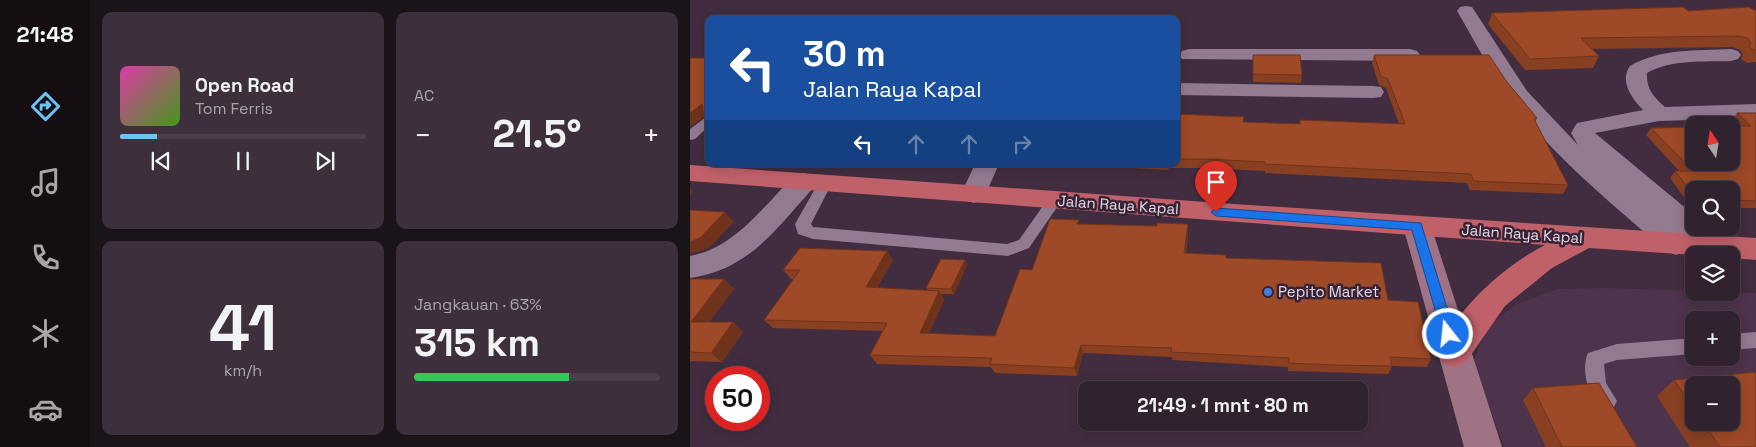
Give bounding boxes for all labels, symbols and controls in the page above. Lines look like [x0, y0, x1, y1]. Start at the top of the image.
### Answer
text: 21:48 [17, 20, 73, 48]
text: 30 m [803, 32, 886, 76]
icon: left [720, 35, 785, 100]
text: Open Road [195, 73, 294, 98]
text: Jalan Raya Kapal [803, 75, 982, 103]
text: AC [414, 85, 434, 106]
icon: directions [28, 89, 63, 124]
text: Tom Ferris [195, 98, 273, 119]
text: 21.5° [493, 110, 581, 158]
north arrow [1685, 116, 1740, 171]
map controls [1685, 116, 1740, 431]
text: − [414, 117, 431, 153]
text: + [643, 117, 660, 153]
icon: left [849, 130, 877, 158]
icon: ahead [902, 130, 930, 158]
icon: ahead [955, 130, 983, 158]
icon: right [1008, 130, 1036, 158]
icon: previous [147, 147, 175, 175]
icon: pause [229, 147, 257, 175]
icon: next [311, 147, 339, 175]
pin [1195, 161, 1237, 212]
icon: music [28, 165, 63, 200]
icon: arrive [1202, 168, 1230, 196]
button: search [1685, 181, 1740, 236]
street label: Jalan Raya Kapal [1057, 191, 1179, 218]
street label: Jalan Raya Kapal [1461, 220, 1583, 247]
icon: phone [28, 240, 63, 275]
button: layers [1685, 246, 1740, 301]
place label: Pepito Market [1278, 282, 1379, 301]
text: 41 [209, 286, 277, 369]
marker: Pepito Market [1262, 286, 1274, 298]
text: Jangkauan · 63% [414, 294, 542, 315]
position arrow [1421, 307, 1473, 359]
button: + [1685, 311, 1740, 366]
icon: climate [28, 316, 63, 351]
text: 315 km [414, 319, 540, 367]
text: km/h [224, 360, 262, 381]
speed limit sign: 50 [705, 366, 770, 431]
button: − [1685, 376, 1740, 431]
icon: car [28, 392, 63, 427]
text: 21:49 · 1 mnt · 80 m [1137, 393, 1309, 418]

